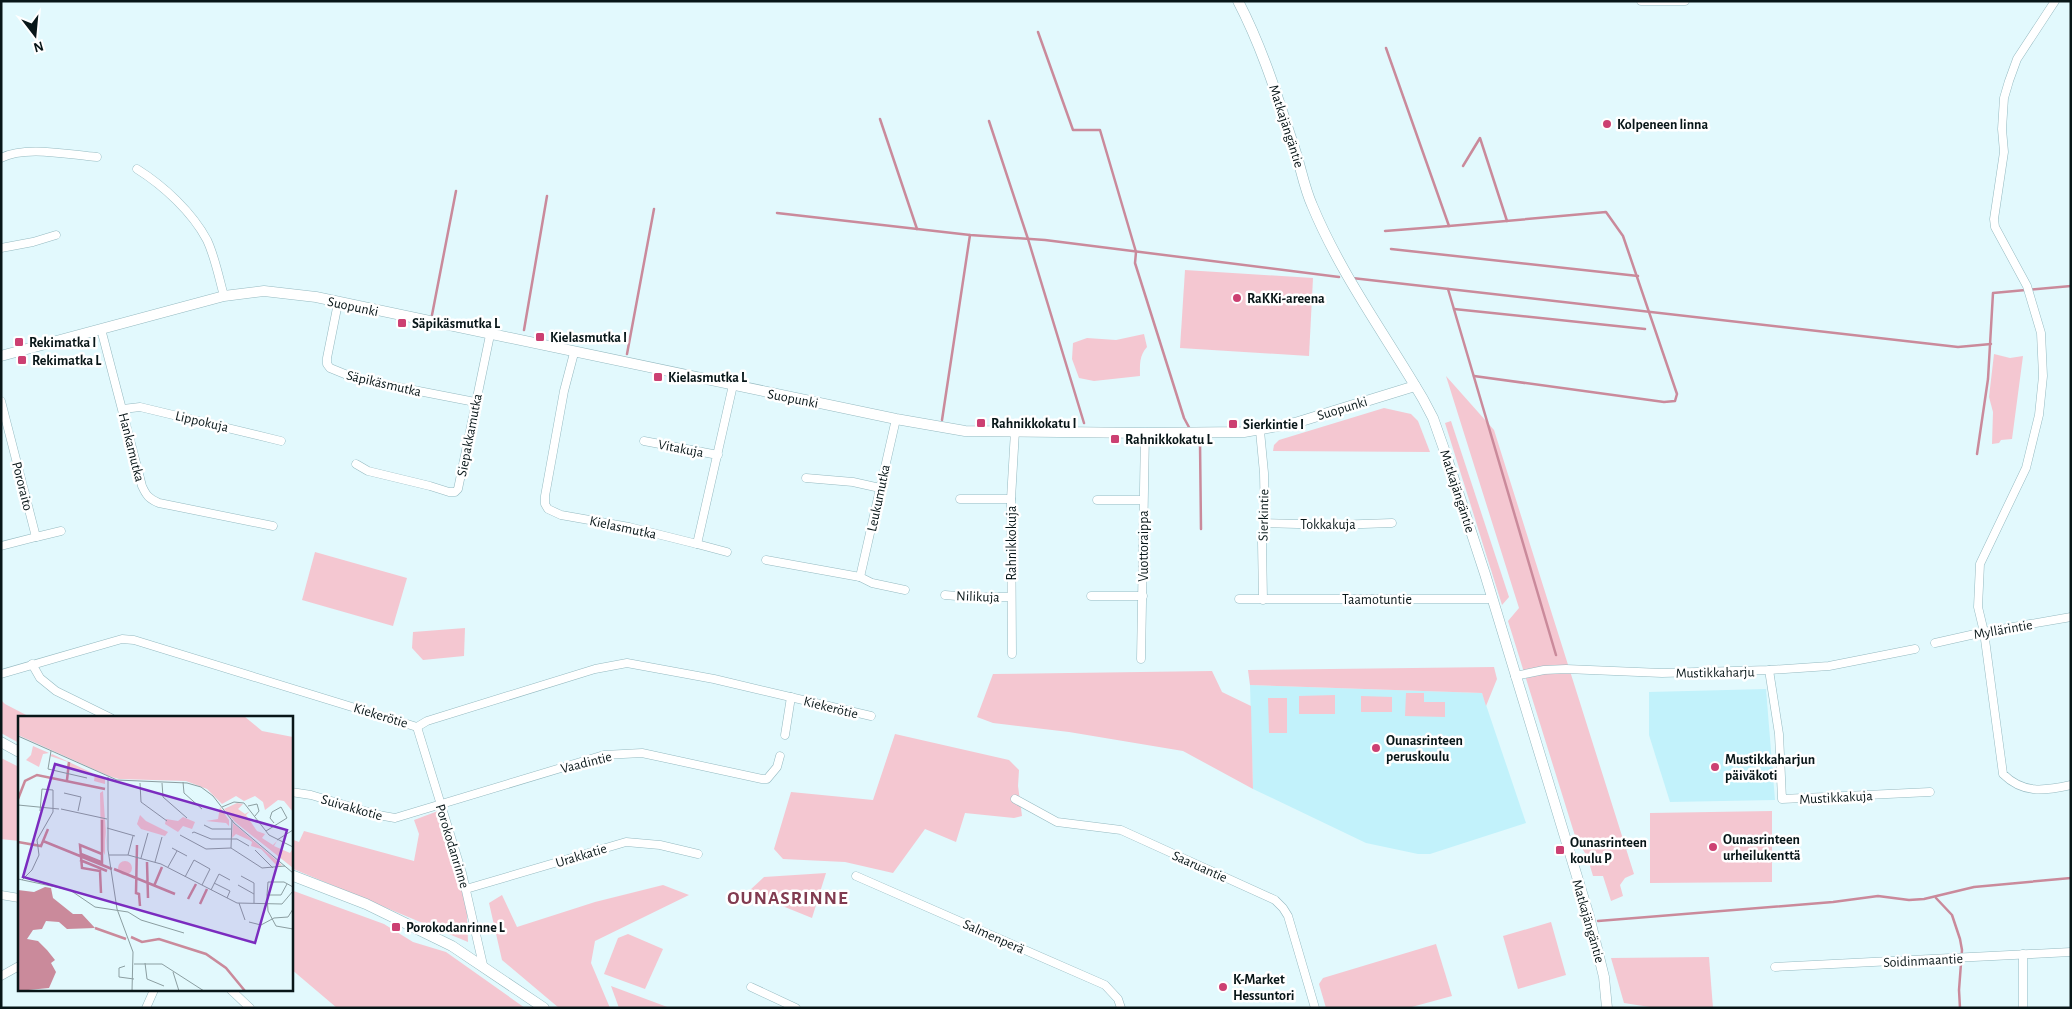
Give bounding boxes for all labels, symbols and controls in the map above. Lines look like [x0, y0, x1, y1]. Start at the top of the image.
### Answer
north arrow [10, 10, 60, 60]
text: N [32, 38, 45, 55]
street label: Matkajängäntie [1266, 83, 1306, 169]
marker: Kolpeneen linna [1601, 118, 1613, 130]
place label: Kolpeneen linna [1617, 118, 1708, 132]
marker: RaKKi-areena [1231, 292, 1243, 304]
place label: RaKKi-areena [1247, 292, 1325, 306]
street label: Suopunki [326, 295, 380, 319]
marker: Säpikäsmutka L [396, 317, 408, 329]
place label: Säpikäsmutka L [412, 317, 501, 331]
marker: Kielasmutka I [534, 331, 546, 343]
place label: Kielasmutka I [550, 331, 627, 345]
marker: Rekimatka I [13, 336, 25, 348]
place label: Rekimatka I [29, 336, 96, 350]
marker: Rekimatka L [16, 354, 28, 366]
place label: Rekimatka L [32, 354, 102, 368]
street label: Säpikäsmutka [345, 369, 423, 400]
marker: Kielasmutka L [652, 371, 664, 383]
place label: Kielasmutka L [668, 371, 748, 385]
street label: Suopunki [766, 387, 820, 411]
street label: Siepakkamutka [455, 392, 485, 478]
street label: Suopunki [1316, 395, 1369, 423]
street label: Lippokuja [174, 409, 230, 435]
street label: Hankamutka [116, 411, 146, 484]
marker: Rahnikkokatu I [975, 417, 987, 429]
place label: Rahnikkokatu I [991, 417, 1077, 431]
marker: Sierkintie I [1227, 418, 1239, 430]
place label: Sierkintie I [1243, 418, 1304, 432]
marker: Rahnikkokatu L [1109, 433, 1121, 445]
place label: Rahnikkokatu L [1125, 433, 1213, 447]
street label: Vitakuja [657, 438, 705, 460]
street label: Matkajängäntie [1437, 448, 1477, 534]
street label: Pororaito [9, 460, 35, 512]
street label: Leukumutka [865, 463, 893, 533]
street label: Sierkintie [1257, 489, 1271, 541]
street label: Rahnikkokuja [1005, 505, 1019, 580]
street label: Vuottoraippa [1137, 510, 1151, 582]
street label: Kielasmutka [588, 514, 658, 542]
street label: Tokkakuja [1300, 518, 1356, 532]
street label: Nilikuja [956, 589, 1000, 605]
street label: Taamotuntie [1342, 593, 1412, 607]
street label: Myllärintie [1973, 618, 2034, 642]
street label: Mustikkaharju [1675, 665, 1755, 681]
street label: Kiekerötie [802, 694, 860, 722]
street label: Kiekerötie [352, 701, 409, 731]
inset map [18, 716, 292, 992]
place label: Ounasrinteen peruskoulu [1386, 734, 1463, 764]
marker: Ounasrinteen peruskoulu [1370, 742, 1382, 754]
street label: Vaadintie [559, 750, 613, 776]
place label: Mustikkaharjun päiväkoti [1725, 753, 1815, 783]
marker: Mustikkaharjun päiväkoti [1709, 761, 1721, 773]
street label: Mustikkakuja [1799, 789, 1874, 807]
street label: Suivakkotie [320, 793, 384, 823]
street label: Porokodanrinne [433, 803, 471, 890]
place label: Ounasrinteen urheilukenttä [1723, 833, 1801, 863]
place label: Ounasrinteen koulu P [1570, 836, 1647, 866]
marker: Ounasrinteen urheilukenttä [1707, 841, 1719, 853]
street label: Urakkatie [554, 842, 608, 870]
marker: Ounasrinteen koulu P [1554, 844, 1566, 856]
street label: Saaruantie [1170, 849, 1229, 885]
street label: Matkajängäntie [1569, 878, 1607, 965]
district label: OUNASRINNE [727, 889, 849, 908]
street label: Salmenperä [961, 917, 1027, 957]
marker: Porokodanrinne L [390, 921, 402, 933]
place label: Porokodanrinne L [406, 921, 506, 935]
street label: Soidinmaantie [1883, 952, 1963, 970]
place label: K-Market Hessuntori [1233, 973, 1294, 1003]
marker: K-Market Hessuntori [1217, 981, 1229, 993]

